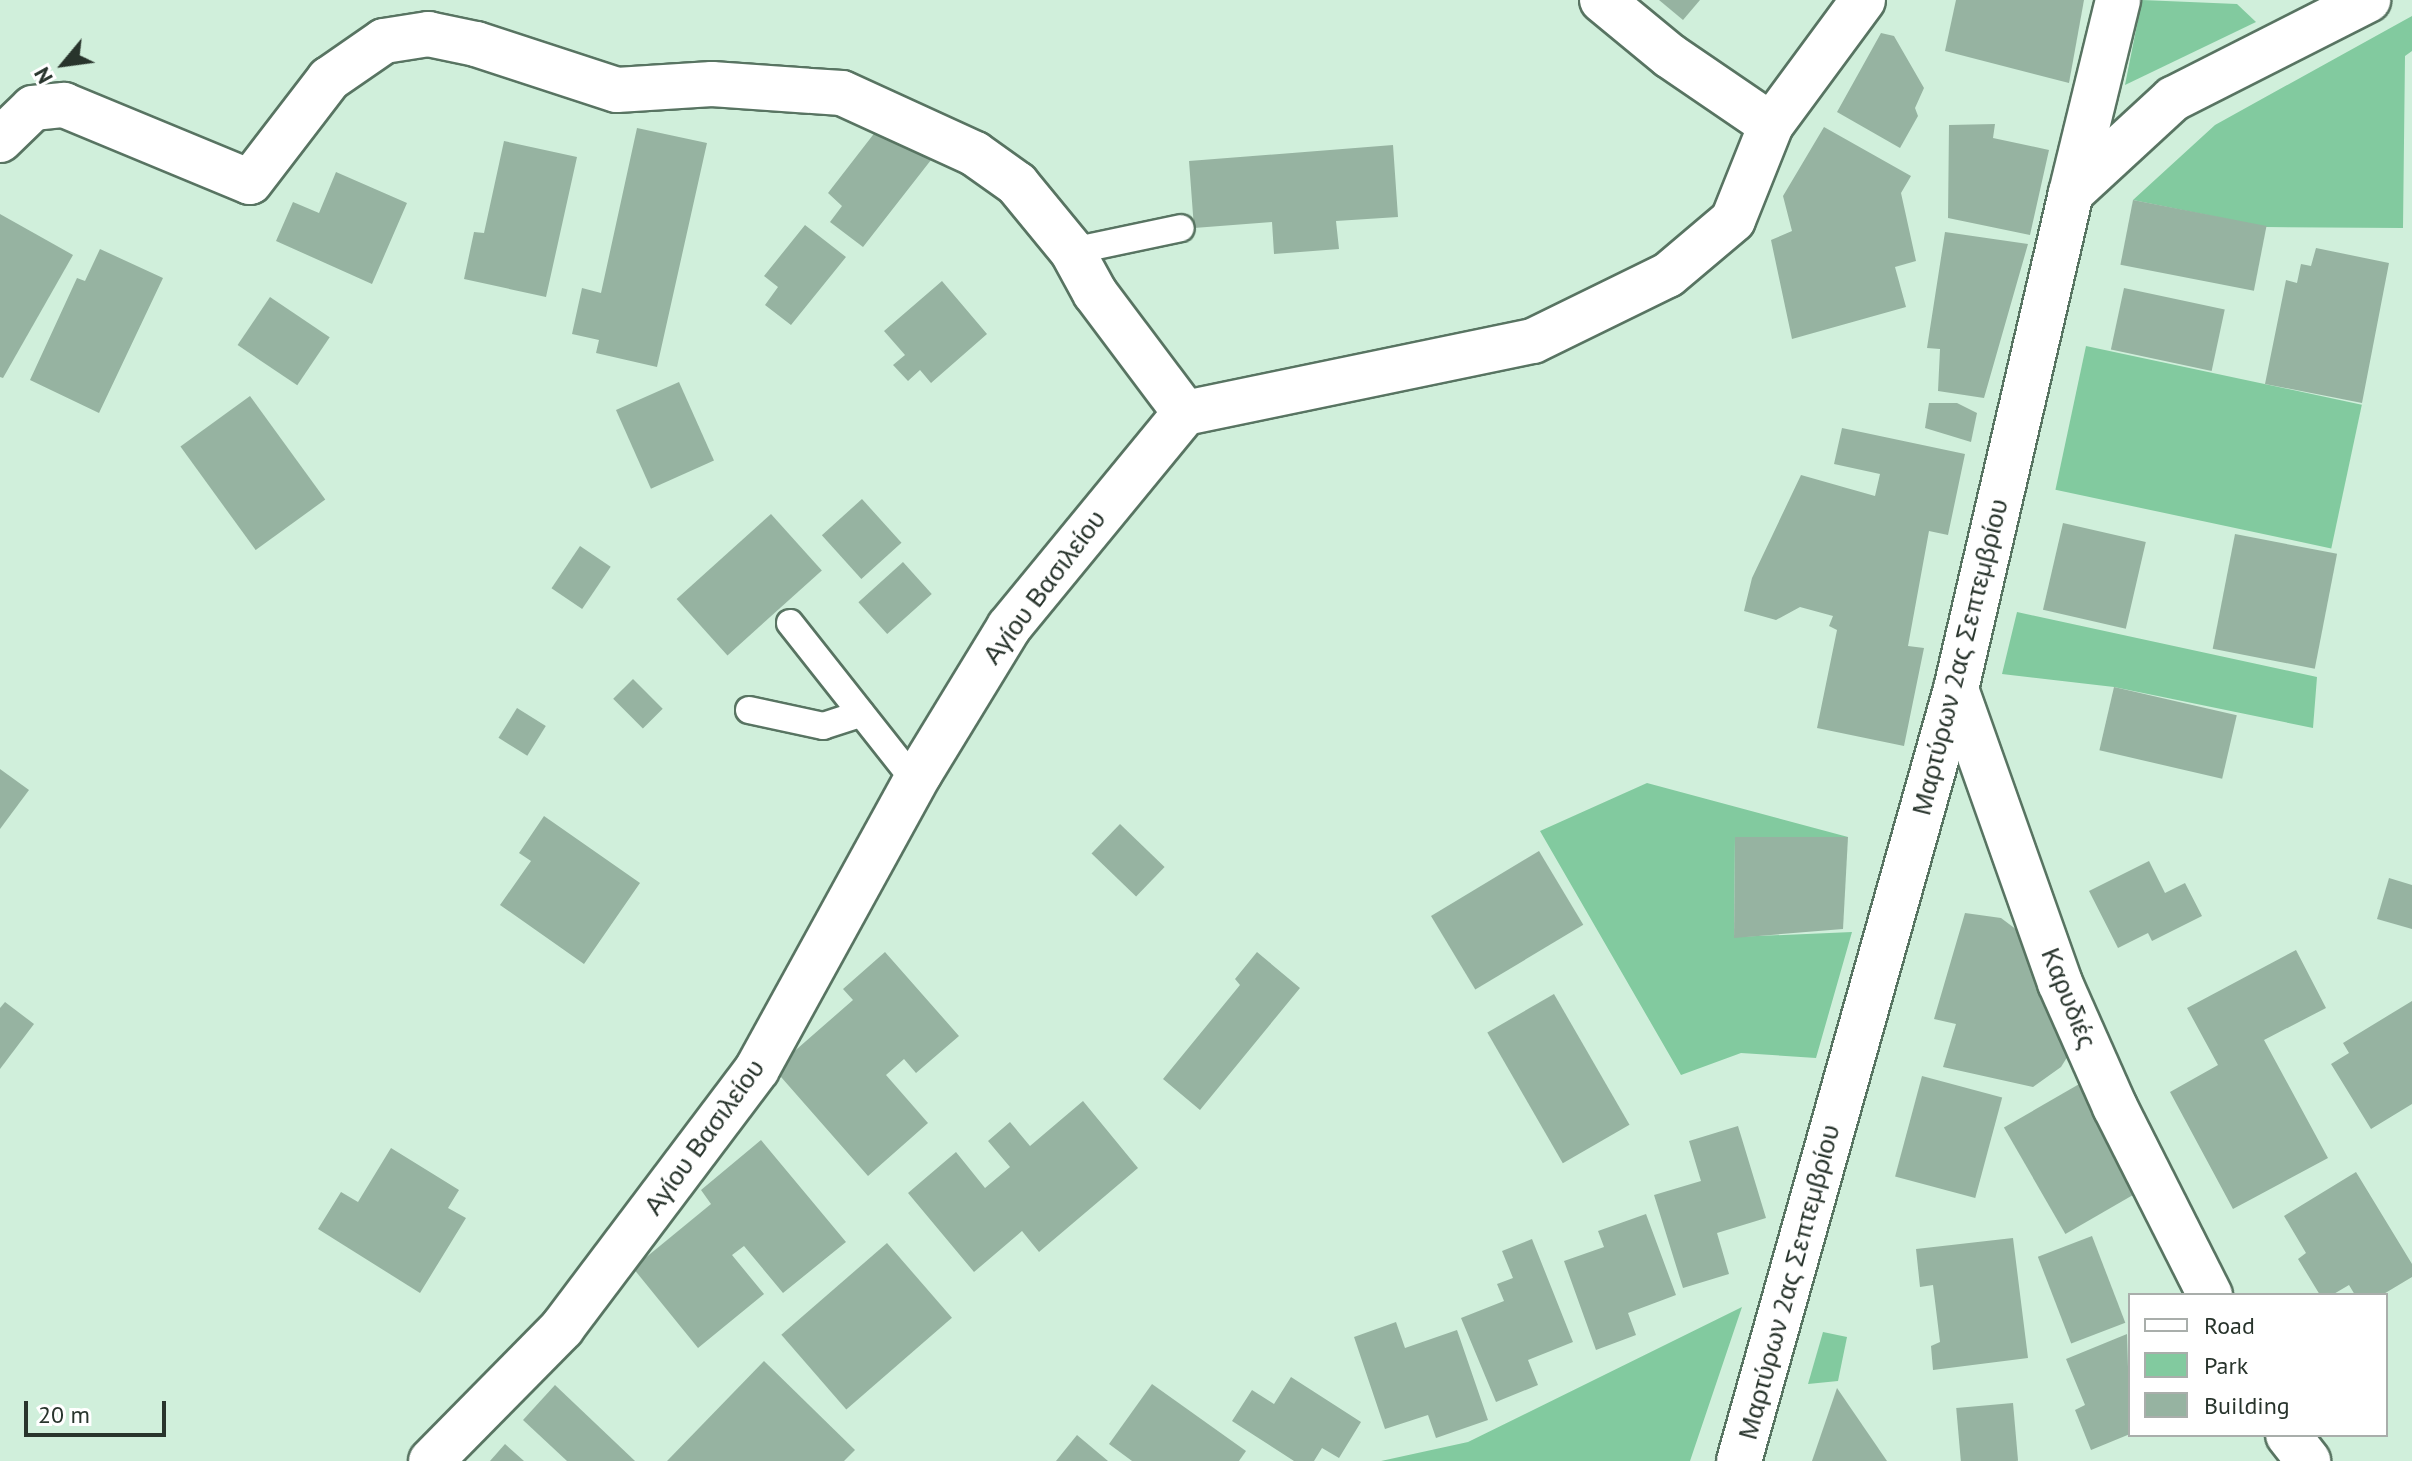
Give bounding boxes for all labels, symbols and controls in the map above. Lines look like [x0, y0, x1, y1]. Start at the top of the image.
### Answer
north arrow [24, 24, 104, 104]
text: N [27, 63, 59, 89]
street label: Μαρτύρων 2ας Σεπτεμβρίου [1906, 496, 2014, 818]
street label: Αγίου Βασιλείου [976, 504, 1112, 670]
street label: Καρυδιές [2035, 943, 2103, 1053]
street label: Αγίου Βασιλείου [637, 1053, 771, 1221]
street label: Μαρτύρων 2ας Σεπτεμβρίου [1732, 1121, 1846, 1443]
legend [2128, 1293, 2388, 1437]
text: Road [2204, 1310, 2255, 1341]
text: Park [2204, 1350, 2248, 1381]
scale bar [28, 1385, 170, 1435]
text: Building [2204, 1390, 2290, 1421]
text: 20 m [38, 1399, 90, 1430]

